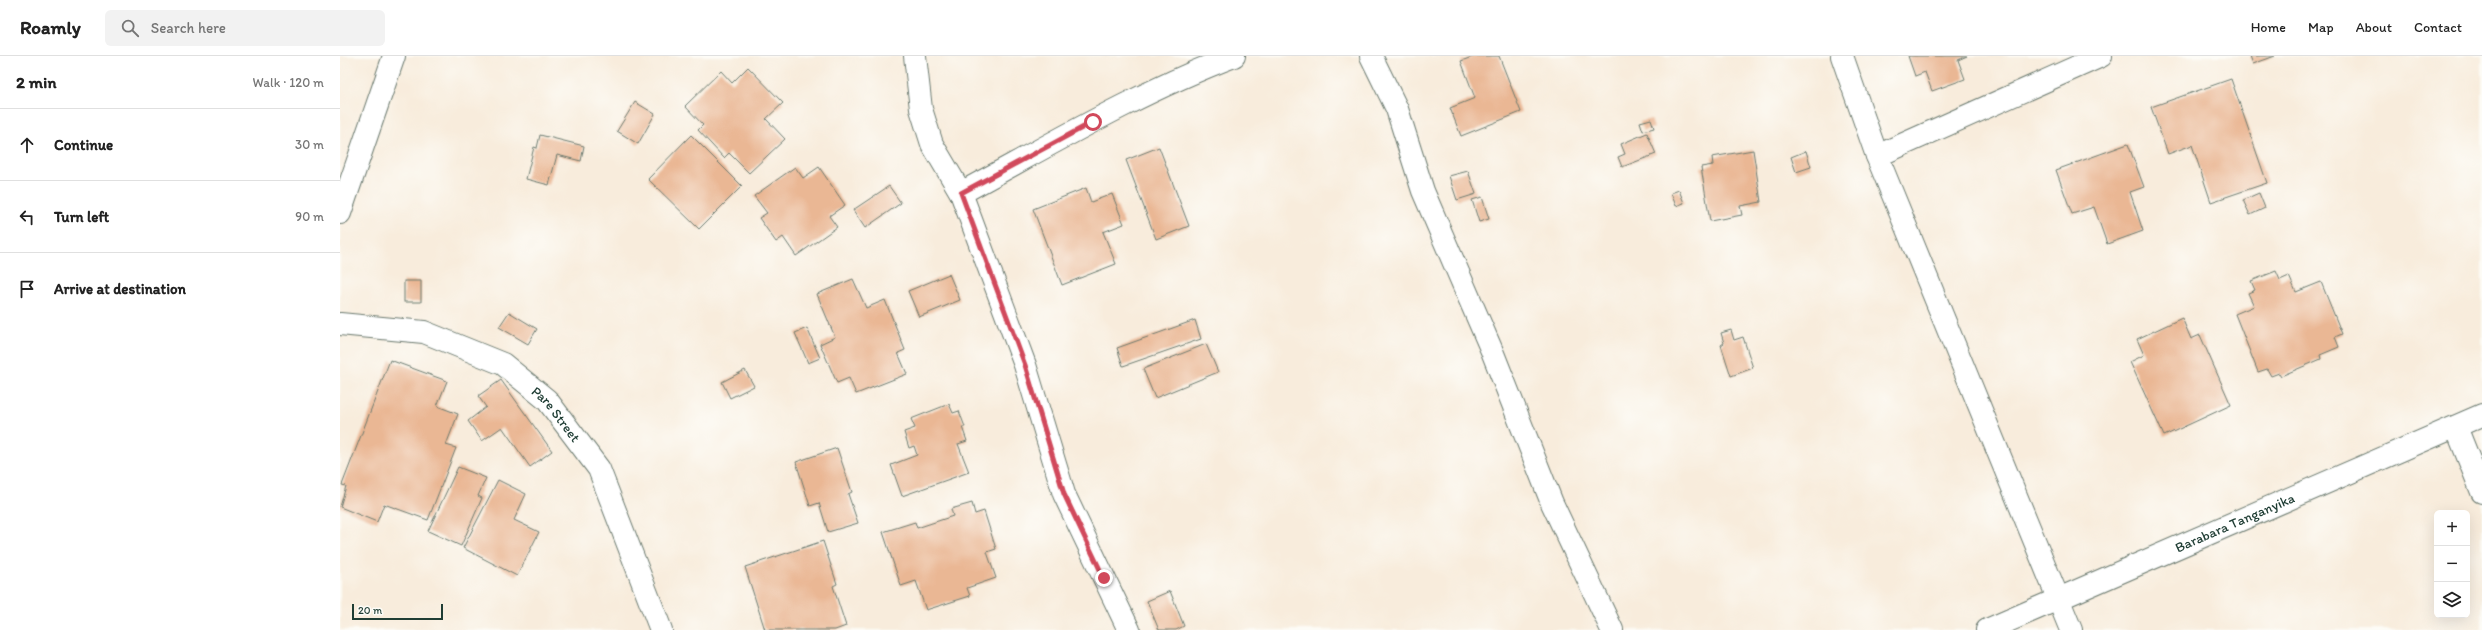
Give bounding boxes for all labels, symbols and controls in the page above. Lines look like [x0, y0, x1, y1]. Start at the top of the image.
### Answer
search box [105, 10, 385, 46]
text: Roamly [20, 16, 81, 39]
icon: search [119, 17, 141, 39]
text: Search here [151, 19, 226, 37]
text: Home [2251, 19, 2286, 36]
text: Map [2308, 19, 2334, 36]
text: About [2356, 19, 2392, 36]
text: Contact [2414, 19, 2462, 36]
text: 2 min [16, 72, 56, 92]
text: Walk · 120 m [253, 75, 324, 90]
route start [1084, 113, 1102, 131]
icon: ahead [16, 134, 38, 156]
text: Continue [54, 136, 113, 154]
text: 30 m [295, 137, 324, 152]
icon: left [16, 206, 38, 228]
text: Turn left [54, 208, 109, 226]
text: 90 m [295, 209, 324, 224]
icon: arrive [16, 278, 38, 300]
text: Arrive at destination [54, 280, 186, 298]
street label: Pare Street [528, 383, 584, 446]
street label: Barabara Tanganyika [2172, 489, 2297, 556]
map controls [2434, 510, 2470, 618]
button: + [2434, 510, 2470, 546]
button: − [2434, 546, 2470, 582]
route end [1095, 569, 1113, 587]
button: layers [2434, 582, 2470, 618]
scale bar [352, 602, 443, 621]
text: 20 m [358, 604, 382, 617]

